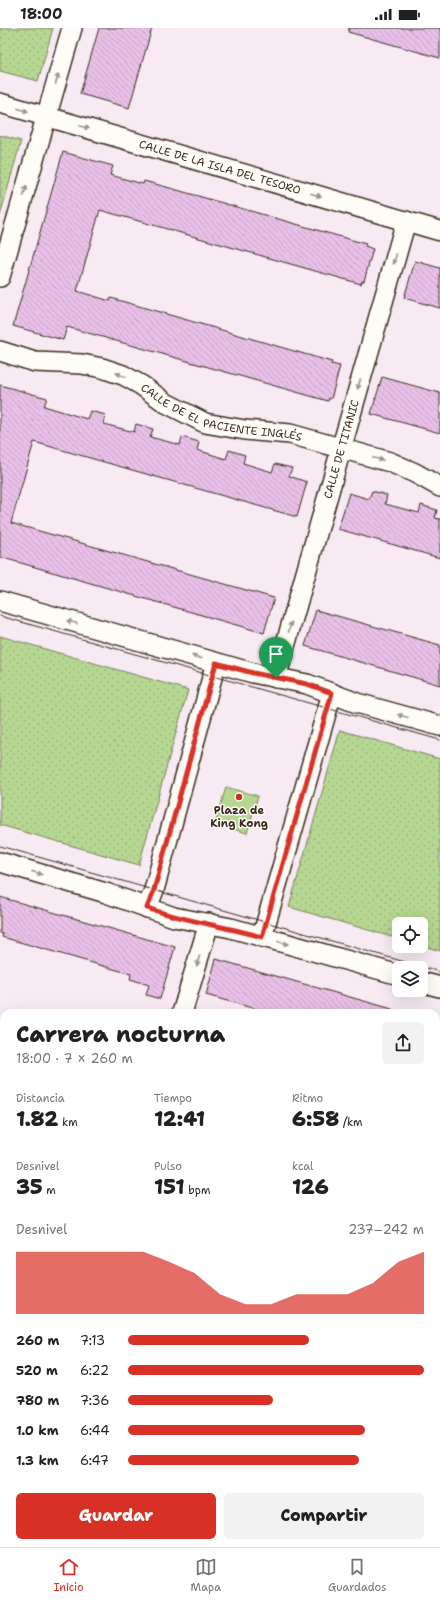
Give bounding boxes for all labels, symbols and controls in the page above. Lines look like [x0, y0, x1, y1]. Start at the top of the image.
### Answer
text: 18:00 [20, 4, 63, 24]
one-way arrow [54, 73, 60, 85]
one-way arrow [17, 107, 29, 113]
one-way arrow [78, 124, 90, 130]
street label: CALLE DE LA ISLA DEL TESORO [137, 136, 303, 198]
one-way arrow [22, 184, 28, 196]
one-way arrow [310, 192, 322, 198]
one-way arrow [392, 253, 398, 265]
one-way arrow [115, 372, 127, 378]
one-way arrow [356, 378, 362, 390]
street label: CALLE DE EL PACIENTE INGLÉS [138, 380, 304, 444]
street label: CALLE DE TITANIC [320, 398, 362, 500]
one-way arrow [372, 456, 384, 462]
one-way arrow [66, 619, 78, 625]
one-way arrow [287, 620, 293, 632]
pin [259, 637, 293, 678]
icon: arrive [265, 643, 287, 665]
one-way arrow [191, 654, 203, 660]
one-way arrow [396, 712, 409, 718]
marker: Plaza de King Kong [234, 792, 244, 802]
place label: Plaza de King Kong [210, 803, 268, 831]
one-way arrow [32, 870, 44, 876]
map controls [392, 917, 428, 997]
button: locate [392, 917, 428, 953]
one-way arrow [277, 940, 289, 946]
one-way arrow [195, 955, 201, 967]
button: layers [392, 961, 428, 997]
text: Carrera nocturna [16, 1020, 225, 1049]
button: share [382, 1022, 424, 1064]
text: 18:00 · 7 × 260 m [16, 1050, 133, 1067]
text: Distancia [16, 1091, 65, 1106]
text: Tiempo [154, 1091, 192, 1106]
text: Ritmo [292, 1091, 323, 1106]
text: 1.82 [16, 1106, 58, 1132]
text: 12:41 [154, 1106, 205, 1132]
text: 6:58 [292, 1106, 339, 1132]
text: km [58, 1115, 78, 1130]
text: /km [339, 1115, 363, 1130]
text: Desnivel [16, 1159, 59, 1174]
text: Pulso [154, 1159, 182, 1174]
text: kcal [292, 1159, 313, 1174]
text: 35 [16, 1174, 43, 1200]
text: 151 [154, 1174, 185, 1200]
text: 126 [292, 1174, 329, 1200]
text: m [43, 1183, 56, 1198]
text: bpm [185, 1183, 210, 1198]
text: Desnivel [16, 1221, 67, 1238]
text: 237–242 m [348, 1221, 424, 1238]
text: 260 m [16, 1332, 59, 1349]
text: 7:13 [80, 1332, 105, 1349]
text: 520 m [16, 1362, 58, 1379]
text: 6:22 [80, 1362, 109, 1379]
text: 780 m [16, 1392, 59, 1409]
text: 7:36 [80, 1392, 109, 1409]
text: 1.0 km [16, 1422, 58, 1439]
text: 6:44 [80, 1422, 109, 1439]
text: 1.3 km [16, 1452, 59, 1469]
text: 6:47 [80, 1452, 109, 1469]
button: Guardar [16, 1493, 216, 1539]
button: Compartir [224, 1493, 424, 1539]
tab: Inicio [53, 1556, 84, 1595]
tab: Mapa [191, 1556, 221, 1595]
tab: Guardados [328, 1556, 387, 1595]

